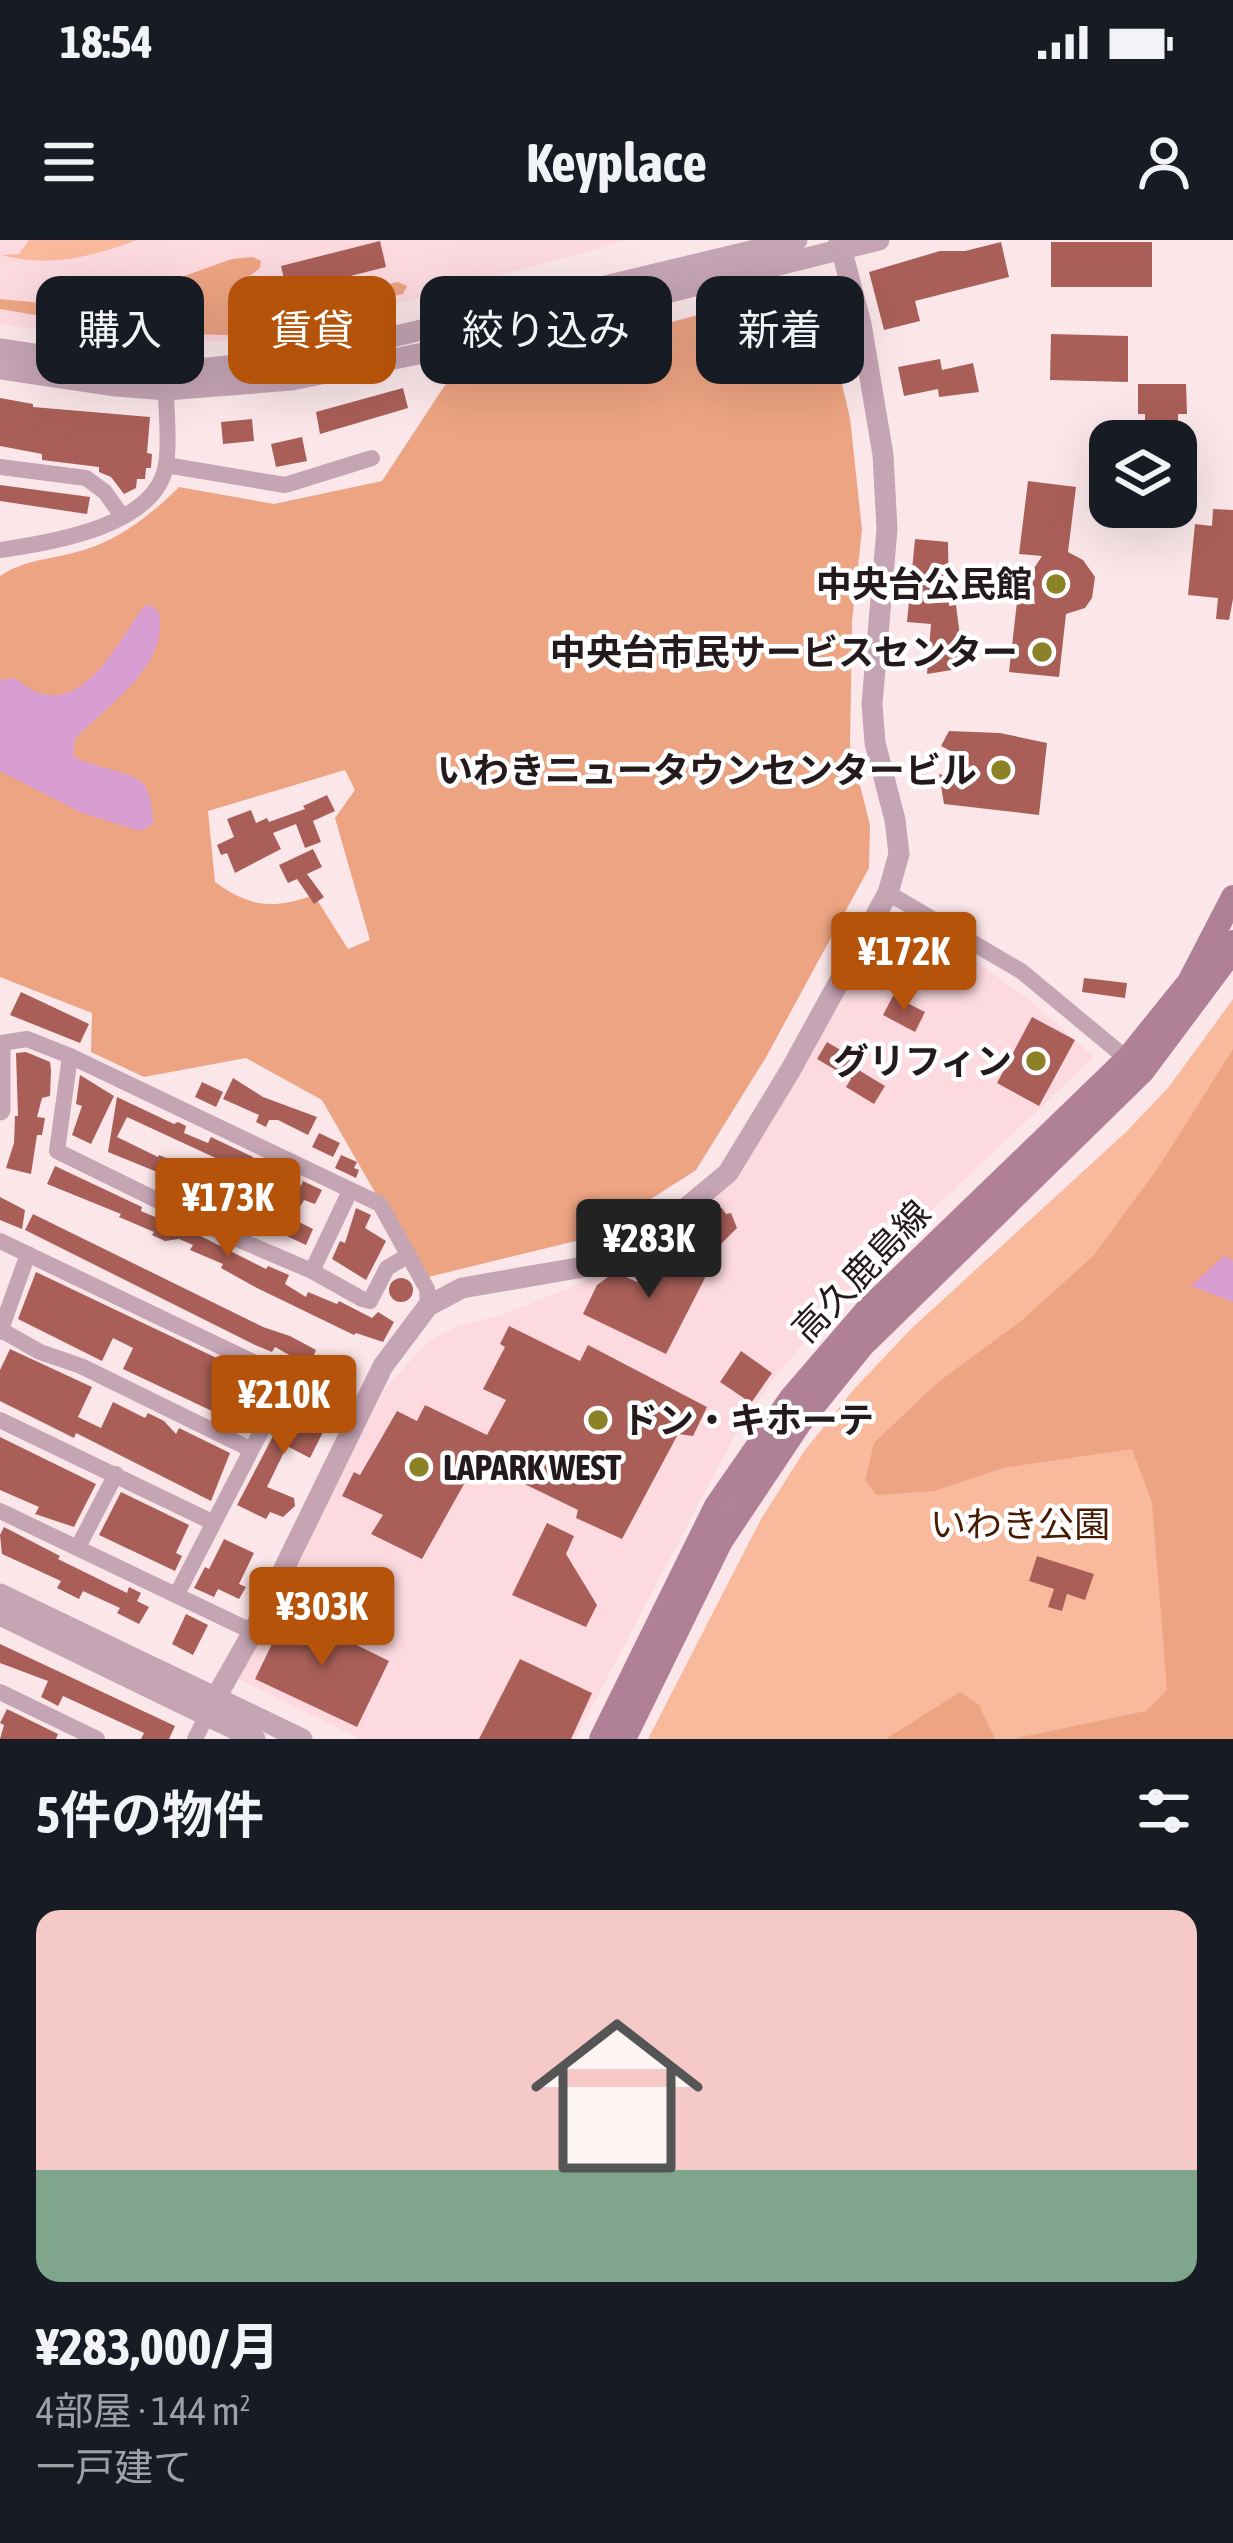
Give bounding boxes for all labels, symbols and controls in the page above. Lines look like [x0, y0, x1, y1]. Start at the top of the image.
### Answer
text: 18:54 [60, 16, 153, 68]
icon: menu [36, 129, 102, 195]
icon: person [1131, 129, 1197, 195]
text: Keyplace [526, 132, 707, 193]
chip: 購入 [36, 276, 204, 384]
chip: 賃貸 [228, 276, 396, 384]
chip: 絞り込み [420, 276, 672, 384]
chip: 新着 [696, 276, 864, 384]
map controls [1089, 420, 1197, 528]
button: layers [1089, 420, 1197, 528]
place label: 中央台公民館 [816, 563, 1032, 605]
marker: 中央台公民館 [1043, 571, 1069, 597]
place label: 中央台市民サービスセンター [550, 631, 1018, 673]
marker: 中央台市民サービスセンター [1029, 639, 1055, 665]
place label: いわきニュータウンセンタービル [437, 749, 977, 791]
marker: いわきニュータウンセンタービル [988, 757, 1014, 783]
pin: ¥172K [820, 912, 988, 1014]
text: ¥172K [858, 929, 950, 973]
place label: グリフィン [833, 1040, 1012, 1082]
marker: グリフィン [1023, 1048, 1049, 1074]
pin: ¥173K [144, 1158, 312, 1260]
text: ¥173K [182, 1175, 274, 1219]
street label: 高久鹿島線 [783, 1192, 939, 1350]
pin: ¥283K [565, 1199, 733, 1301]
text: ¥283K [603, 1216, 695, 1260]
pin: ¥210K [200, 1355, 368, 1457]
text: ¥210K [238, 1372, 330, 1416]
place label: ドン・キホーテ [622, 1399, 874, 1441]
marker: ドン・キホーテ [585, 1407, 611, 1433]
place label: LAPARK WEST [443, 1446, 622, 1488]
marker: LAPARK WEST [406, 1454, 432, 1480]
park label: いわき公園 [930, 1503, 1110, 1545]
pin: ¥303K [238, 1567, 406, 1669]
text: ¥303K [276, 1584, 368, 1628]
icon: filters [1131, 1778, 1197, 1844]
text: 5件の物件 [36, 1785, 264, 1844]
icon: home [509, 1988, 725, 2204]
text: ¥283,000/月 [36, 2317, 280, 2376]
text: 4部屋 · 144 m² [36, 2389, 251, 2433]
text: 一戸建て [36, 2445, 192, 2489]

